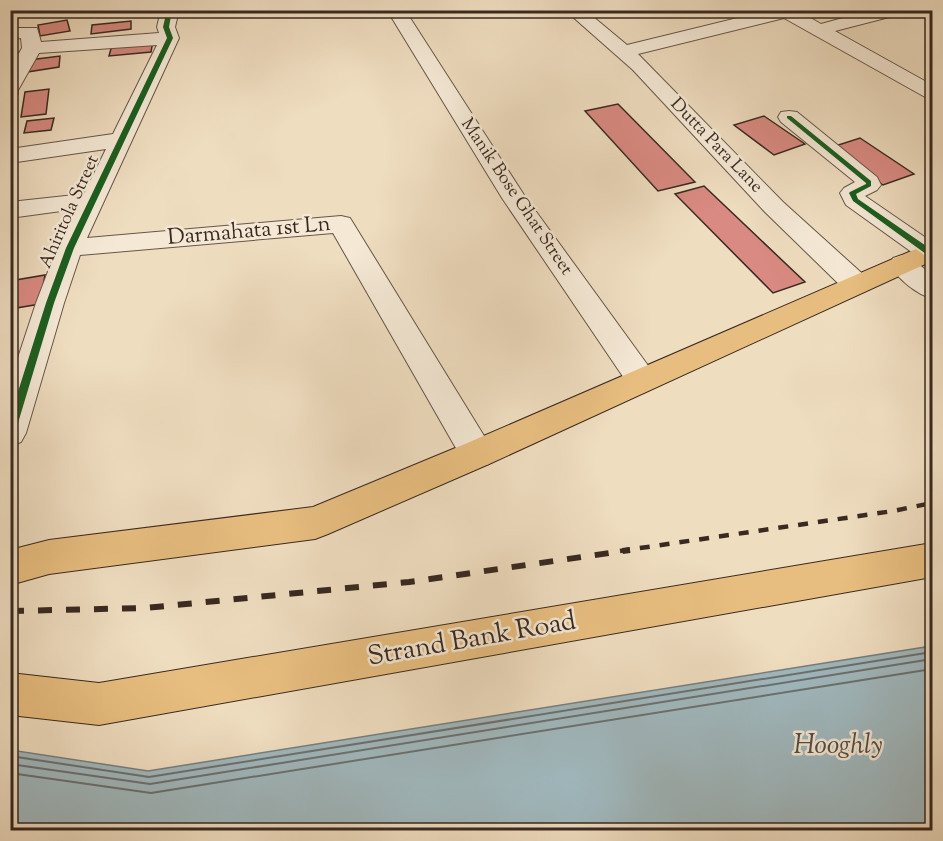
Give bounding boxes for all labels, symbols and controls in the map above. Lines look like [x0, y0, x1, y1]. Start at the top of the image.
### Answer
street label: Dutta Para Lane [664, 92, 768, 200]
street label: Manik Bose Ghat Street [454, 113, 578, 281]
street label: Ahiritola Street [33, 151, 107, 273]
street label: Darmahata 1st Ln [166, 209, 332, 255]
street label: Strand Bank Road [365, 602, 579, 678]
water label: Hooghly [793, 726, 883, 766]

